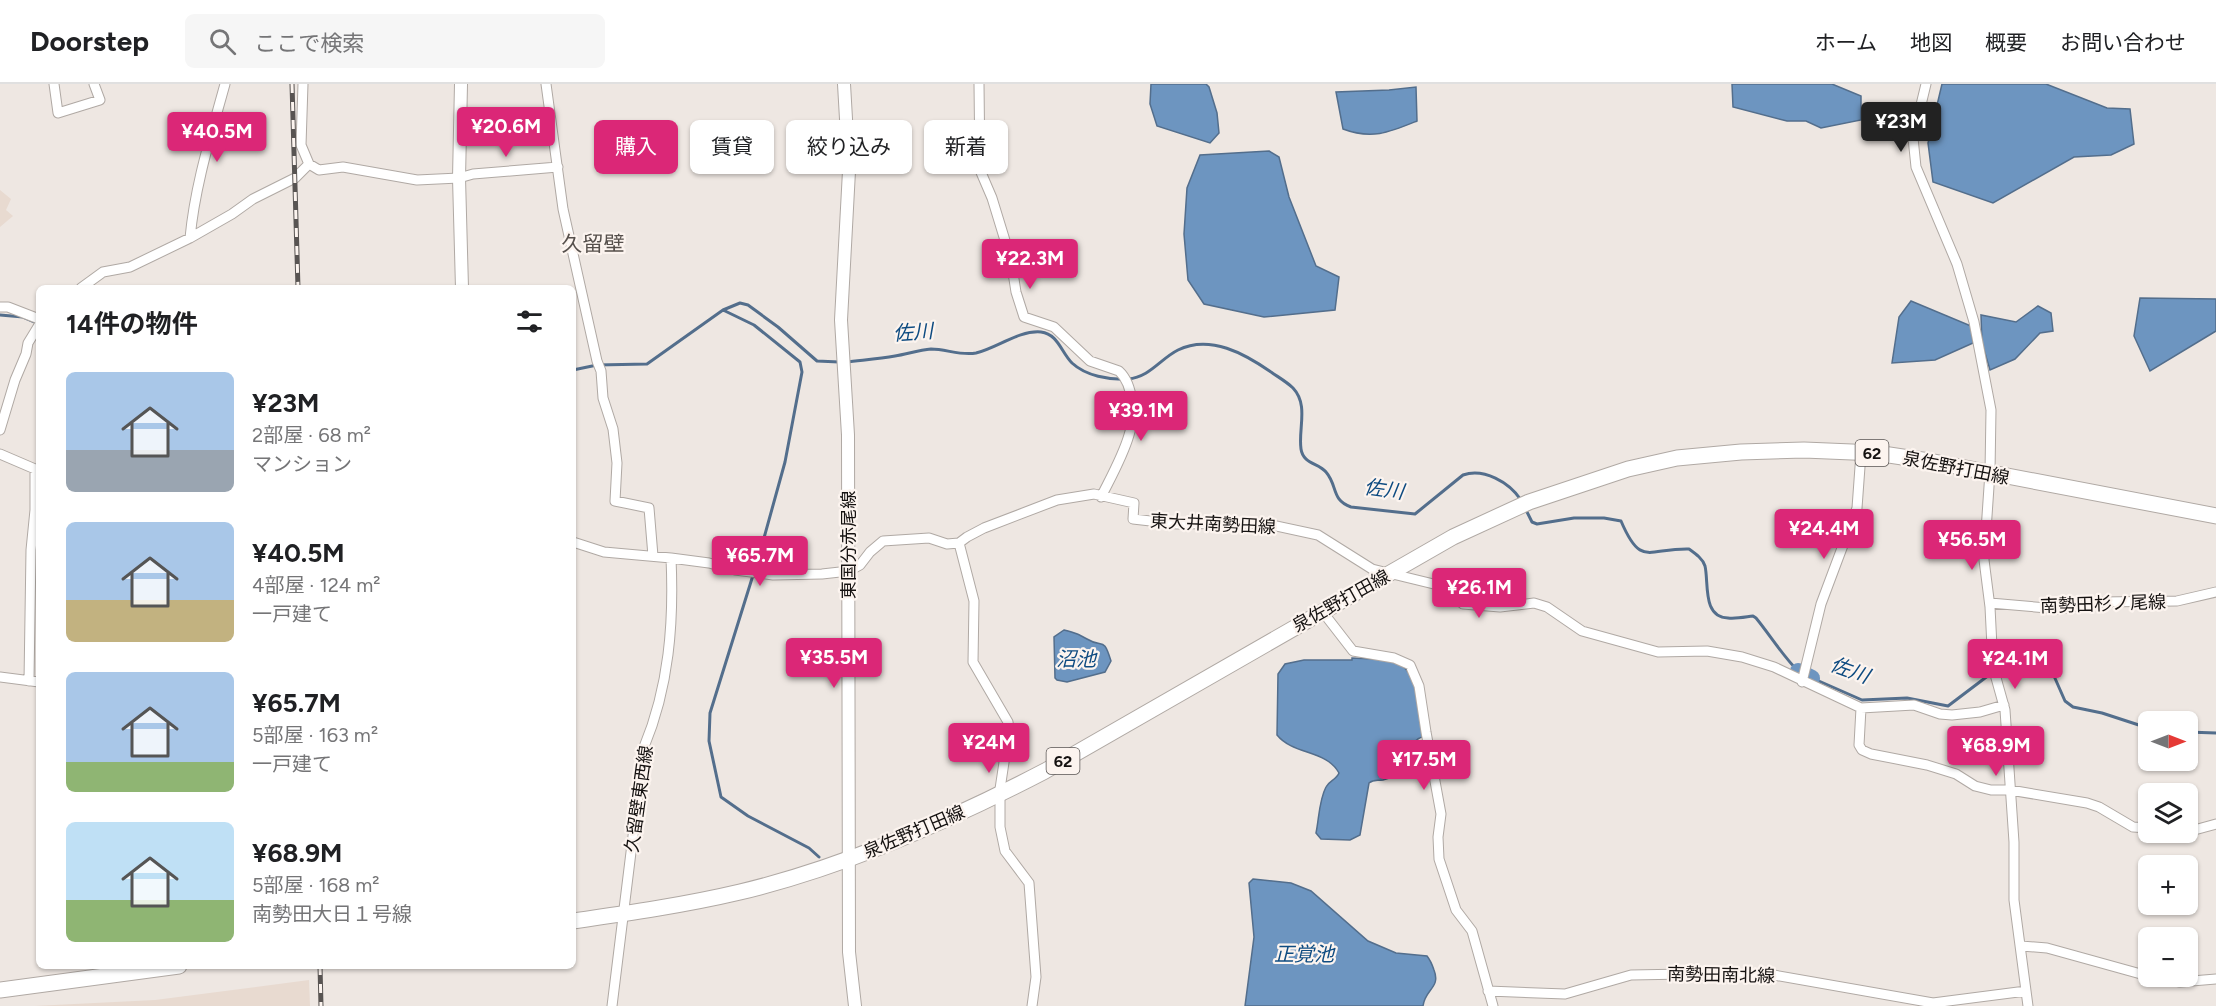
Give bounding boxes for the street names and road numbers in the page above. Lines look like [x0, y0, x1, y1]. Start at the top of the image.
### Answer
road number: 62 [1856, 440, 1888, 466]
street label: 泉佐野打田線 [1901, 447, 2011, 489]
street label: 東国分赤尾線 [838, 491, 860, 599]
street label: 東大井南勢田線 [1150, 510, 1276, 538]
street label: 泉佐野打田線 [1288, 565, 1394, 637]
street label: 南勢田杉ノ尾線 [2040, 591, 2166, 617]
street label: 久留壁東西線 [621, 744, 657, 854]
road number: 62 [1046, 748, 1080, 774]
street label: 泉佐野打田線 [860, 801, 968, 863]
street label: 南勢田南北線 [1667, 963, 1775, 987]

